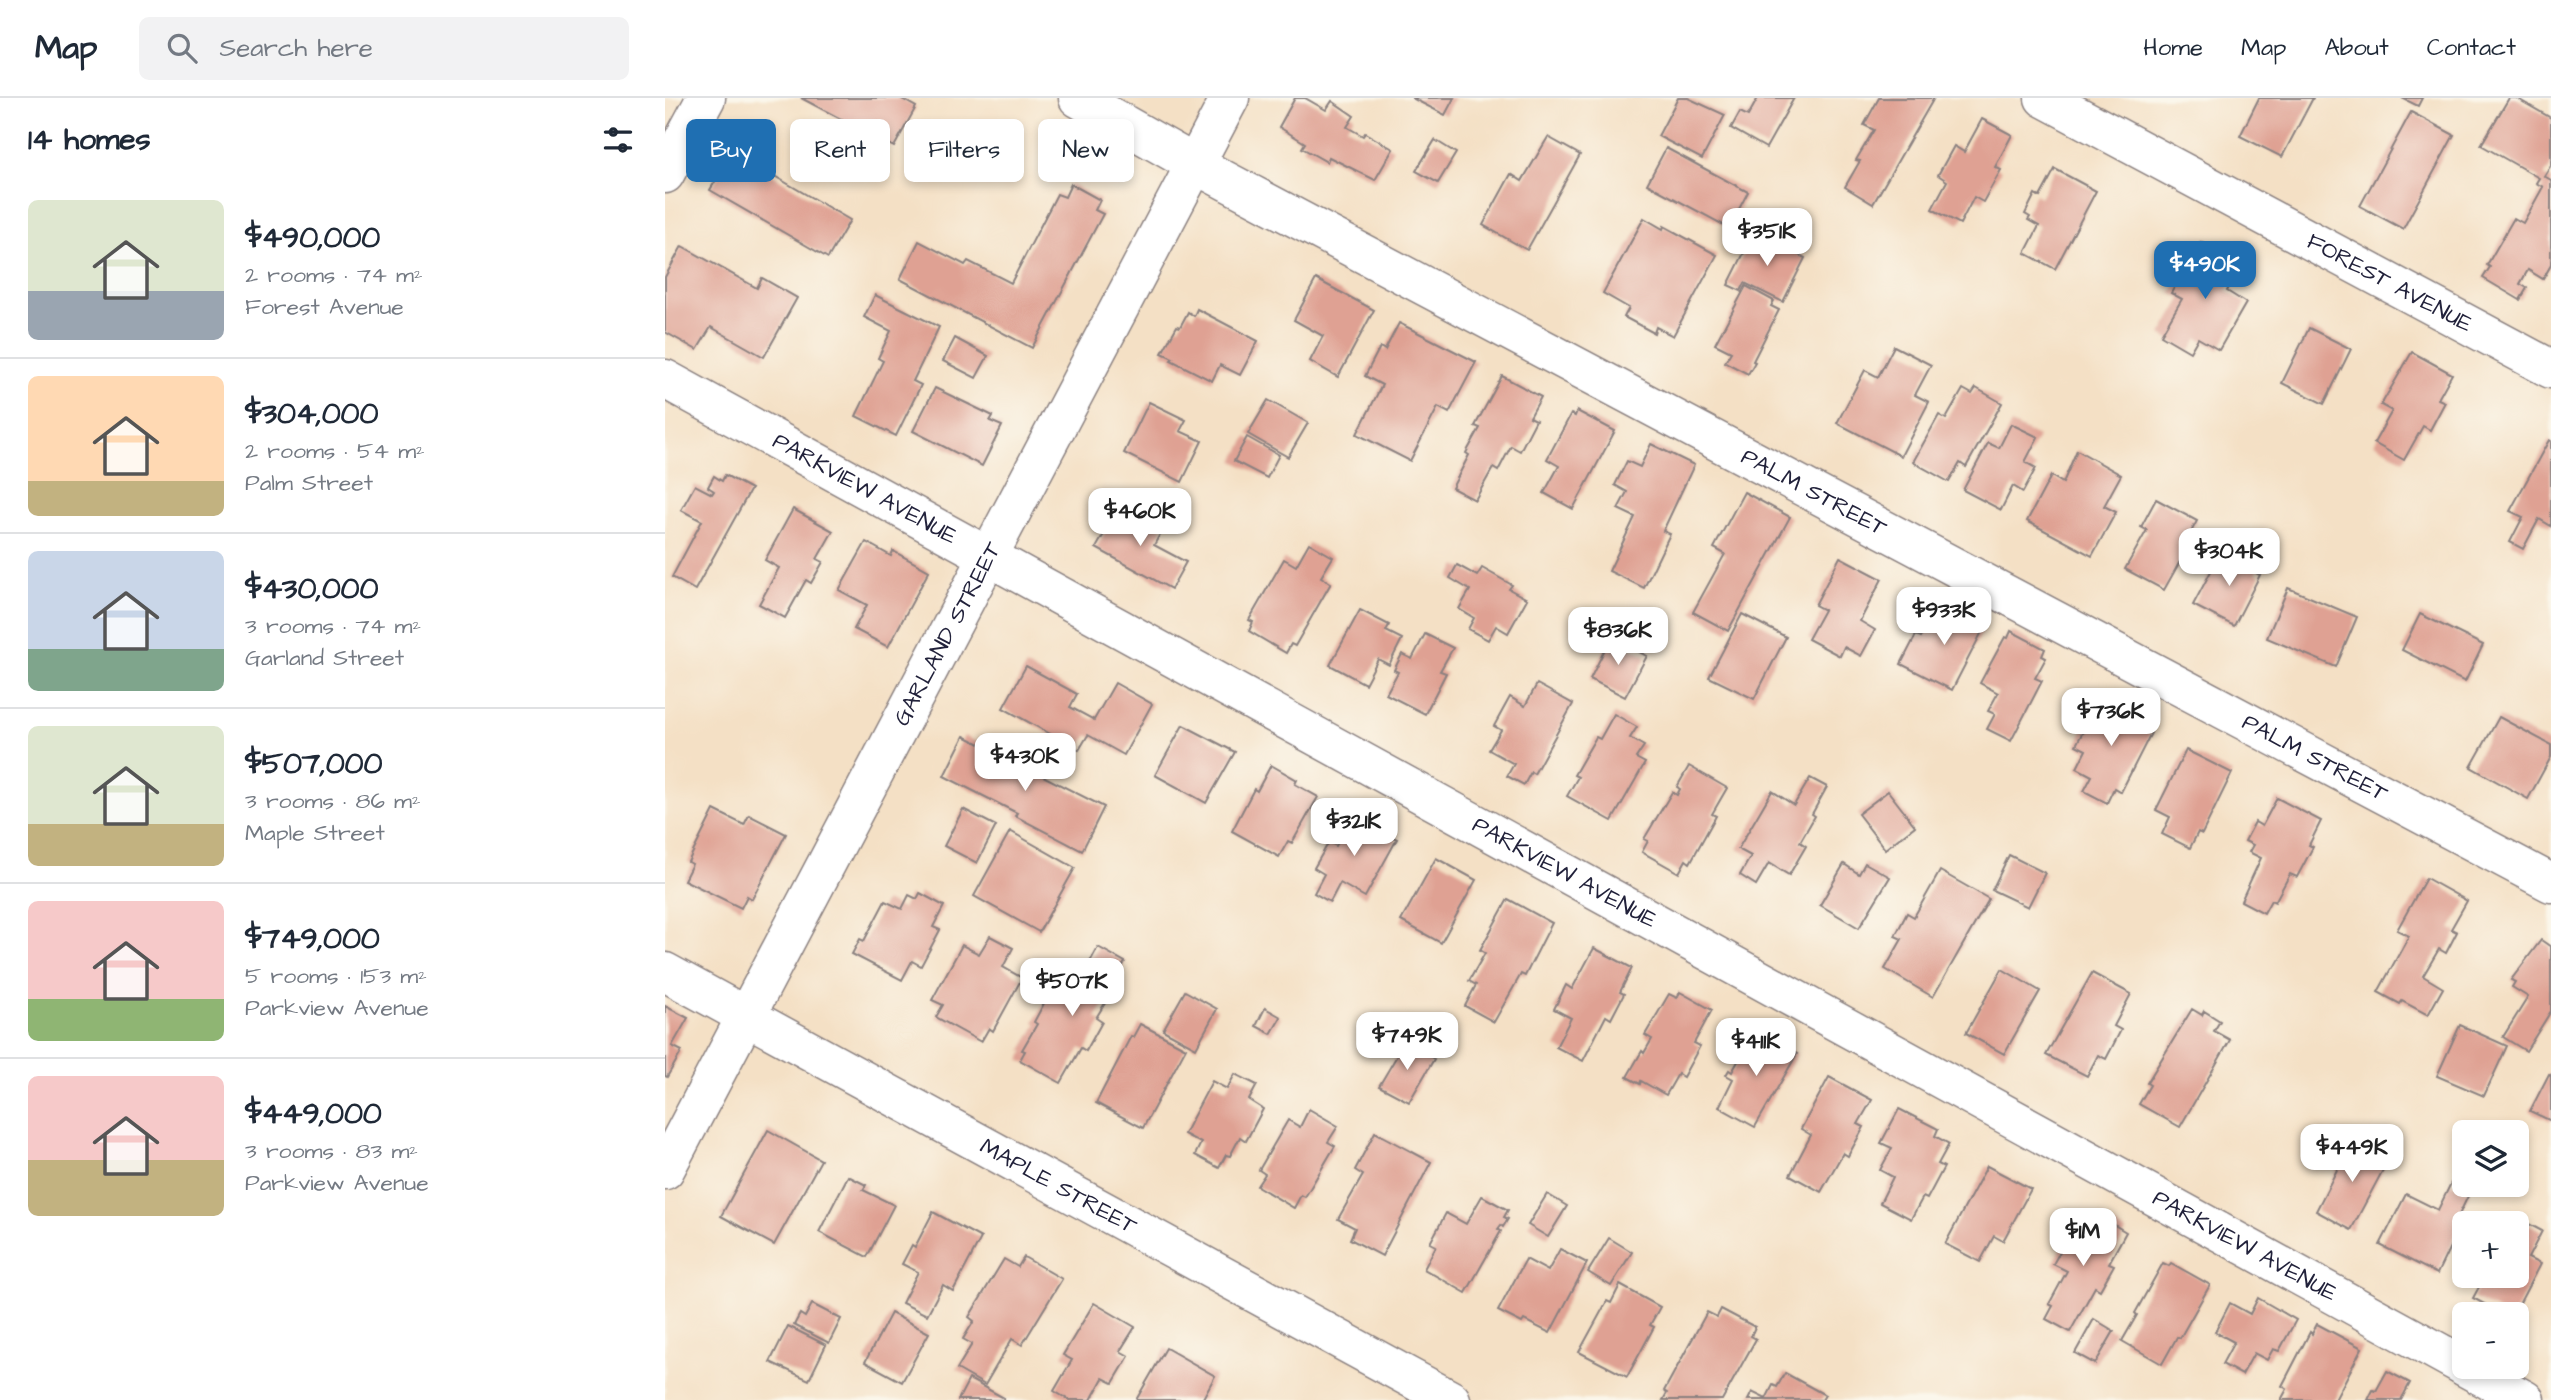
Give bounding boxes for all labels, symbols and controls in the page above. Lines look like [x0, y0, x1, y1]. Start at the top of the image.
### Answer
search box [139, 17, 629, 80]
text: Map [35, 25, 97, 71]
icon: search [163, 29, 201, 67]
text: Search here [219, 30, 373, 66]
text: Home [2143, 31, 2203, 65]
text: Map [2241, 31, 2286, 65]
text: About [2324, 31, 2389, 65]
text: Contact [2427, 31, 2516, 65]
text: 14 homes [28, 119, 151, 161]
chip: Buy [686, 119, 776, 182]
chip: Rent [790, 119, 890, 182]
chip: Filters [904, 119, 1024, 182]
chip: New [1038, 119, 1134, 182]
icon: filters [599, 121, 637, 159]
pin: $351K [1718, 208, 1816, 268]
text: $351K [1738, 215, 1796, 247]
text: $490,000 [245, 217, 380, 259]
street label: FOREST AVENUE [2301, 225, 2478, 340]
icon: home [84, 228, 168, 312]
pin: $490K [2156, 242, 2254, 301]
text: $490K [2170, 248, 2240, 280]
text: 2 rooms · 74 m² [245, 259, 423, 291]
text: Forest Avenue [245, 291, 404, 323]
text: $304,000 [245, 393, 378, 435]
icon: home [84, 404, 168, 488]
street label: PARKVIEW AVENUE [767, 425, 963, 552]
text: 2 rooms · 54 m² [245, 435, 425, 467]
street label: PALM STREET [1735, 441, 1893, 544]
text: Palm Street [245, 467, 373, 499]
pin: $460K [1091, 489, 1189, 548]
text: $460K [1104, 495, 1176, 527]
pin: $304K [2180, 528, 2278, 588]
text: $304K [2195, 535, 2263, 567]
street label: GARLAND STREET [886, 536, 1009, 731]
text: $430,000 [245, 568, 378, 610]
icon: home [84, 579, 168, 663]
pin: $933K [1895, 588, 1993, 647]
text: $933K [1912, 594, 1976, 626]
pin: $836K [1569, 608, 1667, 667]
text: 3 rooms · 74 m² [245, 610, 421, 642]
text: $836K [1584, 614, 1652, 646]
text: Garland Street [245, 642, 404, 674]
pin: $736K [2062, 688, 2160, 748]
text: $736K [2077, 695, 2145, 727]
street label: PALM STREET [2236, 706, 2394, 810]
pin: $430K [976, 734, 1074, 793]
text: $430K [991, 740, 1059, 772]
text: $507,000 [245, 743, 382, 785]
icon: home [84, 754, 168, 838]
text: 3 rooms · 86 m² [245, 785, 421, 817]
pin: $321K [1305, 798, 1403, 858]
text: $321K [1327, 805, 1381, 837]
street label: PARKVIEW AVENUE [1467, 809, 1663, 936]
text: Maple Street [245, 817, 385, 849]
text: $749,000 [245, 918, 380, 960]
icon: home [84, 929, 168, 1013]
pin: $507K [1023, 958, 1121, 1018]
text: 5 rooms · 153 m² [245, 960, 427, 992]
text: $507K [1036, 965, 1108, 997]
text: Parkview Avenue [245, 992, 429, 1024]
pin: $749K [1358, 1012, 1456, 1072]
pin: $411K [1707, 1018, 1805, 1078]
text: $749K [1372, 1019, 1442, 1051]
text: $411K [1732, 1025, 1780, 1057]
text: $449,000 [245, 1093, 382, 1135]
icon: home [84, 1104, 168, 1188]
map controls [2452, 1120, 2529, 1379]
button: layers [2452, 1120, 2529, 1197]
pin: $449K [2303, 1124, 2401, 1184]
street label: MAPLE STREET [974, 1131, 1143, 1242]
text: $449K [2316, 1131, 2388, 1163]
text: 3 rooms · 83 m² [245, 1135, 418, 1167]
text: Parkview Avenue [245, 1167, 429, 1199]
street label: PARKVIEW AVENUE [2147, 1182, 2343, 1309]
pin: $1M [2049, 1208, 2117, 1268]
button: + [2452, 1211, 2529, 1288]
text: $1M [2066, 1215, 2100, 1247]
button: − [2452, 1302, 2529, 1379]

